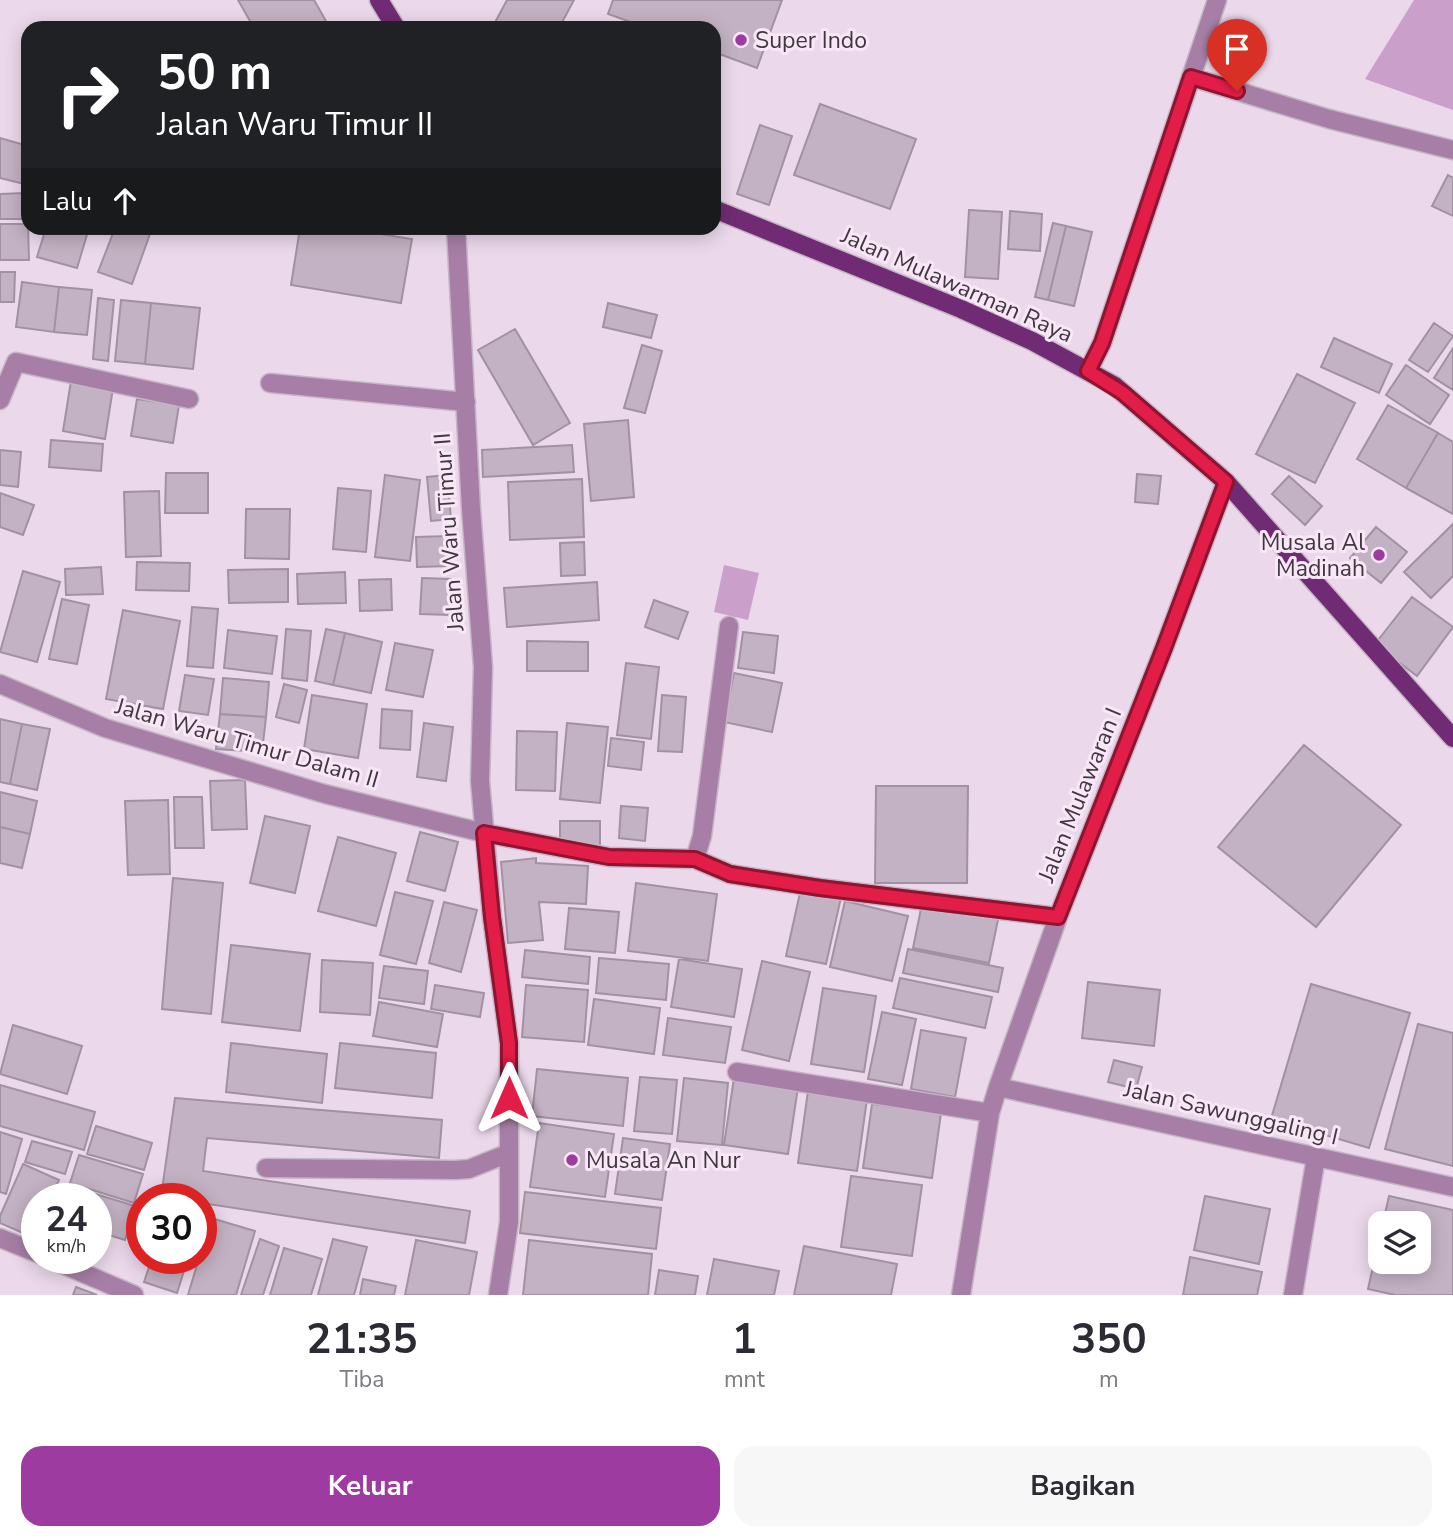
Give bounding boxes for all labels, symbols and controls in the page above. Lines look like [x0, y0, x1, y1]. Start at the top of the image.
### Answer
pin [1207, 19, 1267, 91]
place label: Super Indo [755, 25, 867, 56]
icon: arrive [1218, 30, 1256, 68]
marker: Super Indo [733, 32, 749, 48]
text: 50 m [157, 39, 272, 106]
icon: right [42, 49, 133, 140]
text: Jalan Waru Timur II [157, 103, 433, 146]
icon: ahead [106, 182, 144, 220]
text: Lalu [42, 184, 92, 219]
street label: Jalan Mulawarman Raya [835, 219, 1078, 350]
street label: Jalan Waru Timur II [427, 432, 471, 633]
place label: Musala Al Madinah [1261, 527, 1365, 584]
marker: Musala Al Madinah [1371, 547, 1387, 563]
street label: Jalan Waru Timur Dalam II [111, 690, 382, 795]
street label: Jalan Mulawaran I [1031, 703, 1129, 888]
position arrow [472, 1061, 546, 1135]
street label: Jalan Sawunggaling I [1120, 1073, 1341, 1153]
place label: Musala An Nur [586, 1145, 741, 1176]
marker: Musala An Nur [564, 1152, 580, 1168]
speed limit sign: 30 [126, 1183, 217, 1274]
text: 24 [45, 1196, 88, 1243]
map controls [1368, 1211, 1431, 1274]
button: layers [1368, 1211, 1431, 1274]
text: km/h [47, 1234, 86, 1258]
text: 21:35 [306, 1311, 418, 1368]
text: 1 [732, 1311, 757, 1368]
text: 350 [1071, 1311, 1147, 1368]
text: Tiba [340, 1364, 384, 1395]
text: mnt [724, 1364, 765, 1395]
text: m [1099, 1364, 1119, 1395]
button: Keluar [21, 1446, 720, 1526]
button: Bagikan [734, 1446, 1432, 1526]

